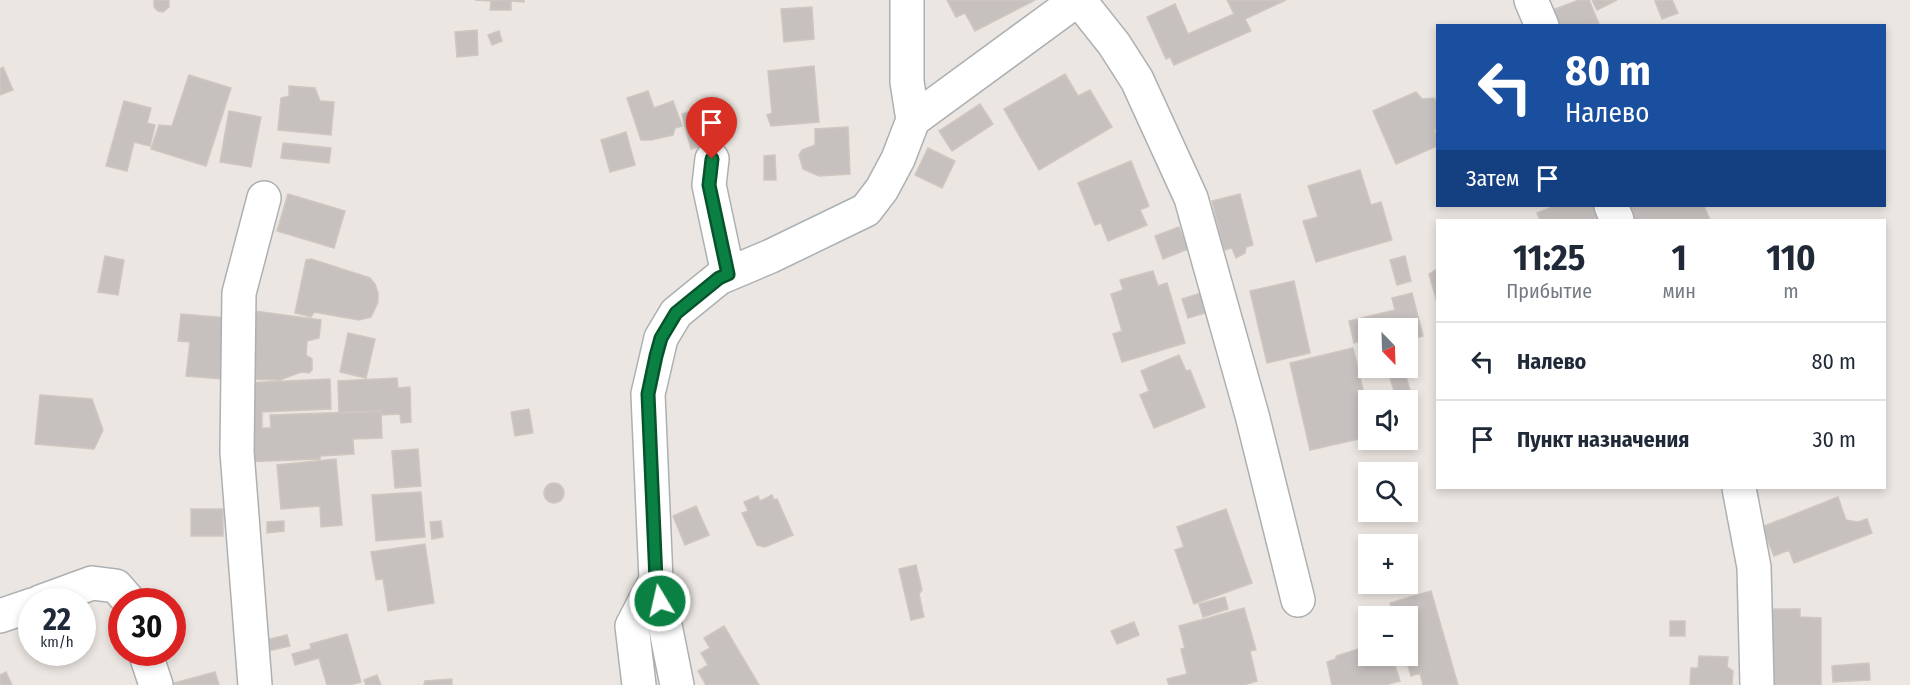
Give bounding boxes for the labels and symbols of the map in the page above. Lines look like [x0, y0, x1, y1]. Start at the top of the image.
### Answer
pin [686, 97, 737, 159]
north arrow [1358, 318, 1418, 378]
position arrow [628, 569, 692, 633]
speed limit sign: 30 [108, 588, 186, 666]

